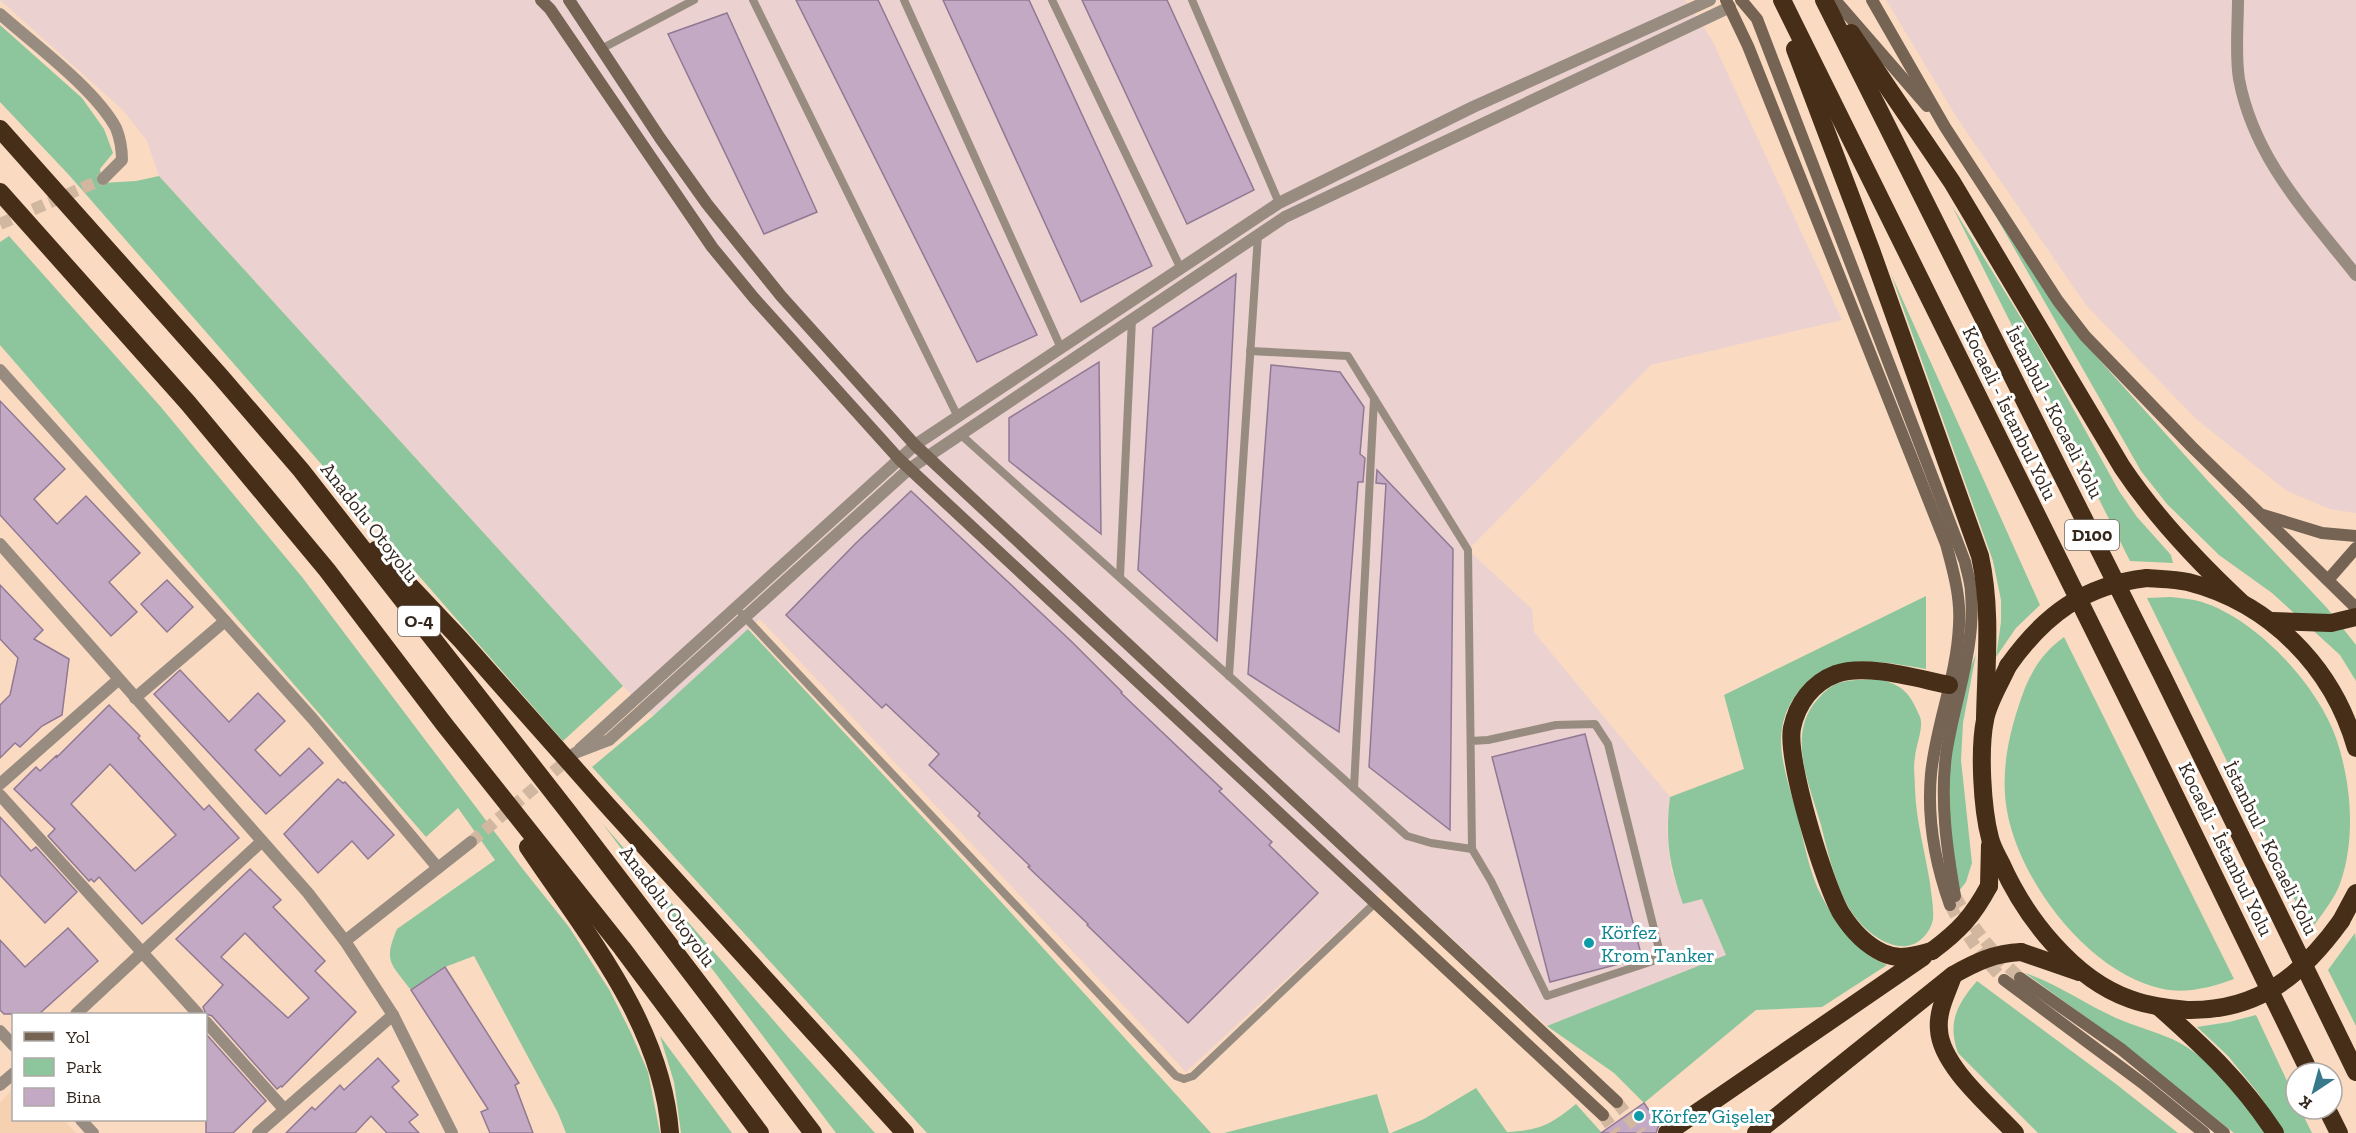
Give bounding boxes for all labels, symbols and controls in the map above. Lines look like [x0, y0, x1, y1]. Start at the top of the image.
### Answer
street label: Kocaeli - İstanbul Yolu [1958, 322, 2062, 504]
street label: İstanbul - Kocaeli Yolu [2001, 322, 2109, 502]
street label: Anadolu Otoyolu [316, 457, 424, 587]
road number: D100 [2065, 520, 2119, 550]
road number: O-4 [398, 606, 440, 636]
street label: İstanbul - Kocaeli Yolu [2219, 757, 2323, 939]
street label: Kocaeli - İstanbul Yolu [2174, 758, 2278, 940]
street label: Anadolu Otoyolu [615, 841, 721, 971]
place label: Körfez Krom Tanker [1601, 920, 1715, 967]
marker: Körfez Krom Tanker [1582, 936, 1596, 950]
legend [12, 1013, 207, 1121]
text: Yol [65, 1026, 90, 1048]
text: Park [66, 1056, 102, 1078]
north arrow [2284, 1061, 2344, 1121]
text: Bina [66, 1086, 101, 1108]
text: K [2295, 1092, 2315, 1114]
place label: Körfez Gişeler [1651, 1104, 1772, 1128]
marker: Körfez Gişeler [1632, 1109, 1646, 1123]

